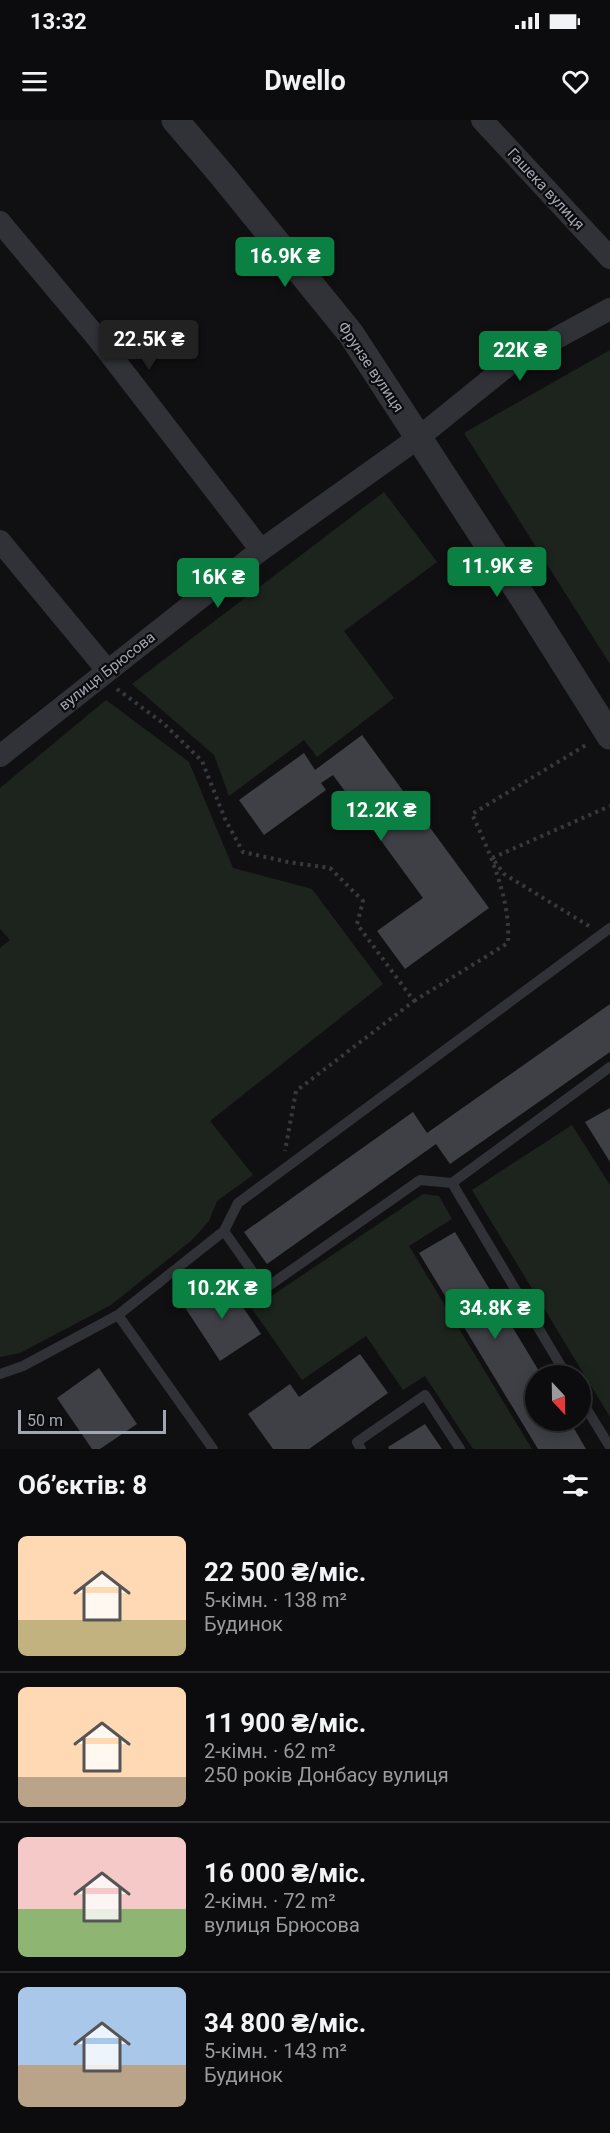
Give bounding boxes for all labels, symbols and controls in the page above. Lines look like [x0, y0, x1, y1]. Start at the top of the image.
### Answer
text: 13:32 [30, 9, 87, 34]
icon: menu [18, 65, 51, 98]
text: Dwello [264, 65, 346, 97]
icon: heart [559, 65, 592, 98]
street label: Гашека вулиця [504, 145, 588, 233]
pin: 16.9K ₴ [230, 237, 340, 288]
text: 16.9K ₴ [249, 244, 321, 268]
street label: Фрунзе вулиця [334, 319, 408, 415]
pin: 22.5K ₴ [94, 320, 204, 371]
text: 22.5K ₴ [113, 327, 185, 351]
pin: 22K ₴ [478, 331, 562, 382]
text: 22K ₴ [493, 338, 547, 362]
pin: 11.9K ₴ [442, 547, 552, 598]
text: 11.9K ₴ [461, 554, 533, 578]
pin: 16K ₴ [176, 558, 260, 609]
text: 16K ₴ [191, 565, 245, 589]
street label: вулиця Брюсова [55, 628, 159, 714]
pin: 12.2K ₴ [326, 791, 436, 842]
text: 12.2K ₴ [345, 798, 417, 822]
pin: 10.2K ₴ [167, 1269, 277, 1320]
text: 10.2K ₴ [186, 1276, 258, 1300]
pin: 34.8K ₴ [440, 1289, 550, 1340]
text: 34.8K ₴ [459, 1296, 531, 1320]
north arrow [525, 1365, 591, 1431]
map controls [525, 1365, 591, 1431]
scale bar [18, 1407, 166, 1434]
text: 50 m [27, 1411, 63, 1430]
icon: filters [559, 1469, 592, 1502]
text: Об’єктів: 8 [18, 1470, 147, 1500]
text: 22 500 ₴/міс. [204, 1557, 366, 1587]
icon: home [66, 1560, 138, 1632]
text: 5-кімн. · 138 m² [204, 1588, 347, 1612]
text: Будинок [204, 1612, 283, 1636]
text: 11 900 ₴/міс. [204, 1708, 366, 1738]
icon: home [66, 1711, 138, 1783]
text: 2-кімн. · 62 m² [204, 1739, 336, 1763]
text: 250 років Донбасу вулиця [204, 1763, 449, 1787]
text: 16 000 ₴/міс. [204, 1858, 366, 1888]
icon: home [66, 1861, 138, 1933]
text: 2-кімн. · 72 m² [204, 1889, 336, 1913]
text: вулиця Брюсова [204, 1913, 360, 1937]
text: 34 800 ₴/міс. [204, 2008, 366, 2038]
icon: home [66, 2011, 138, 2083]
text: 5-кімн. · 143 m² [204, 2039, 347, 2063]
text: Будинок [204, 2063, 283, 2087]

